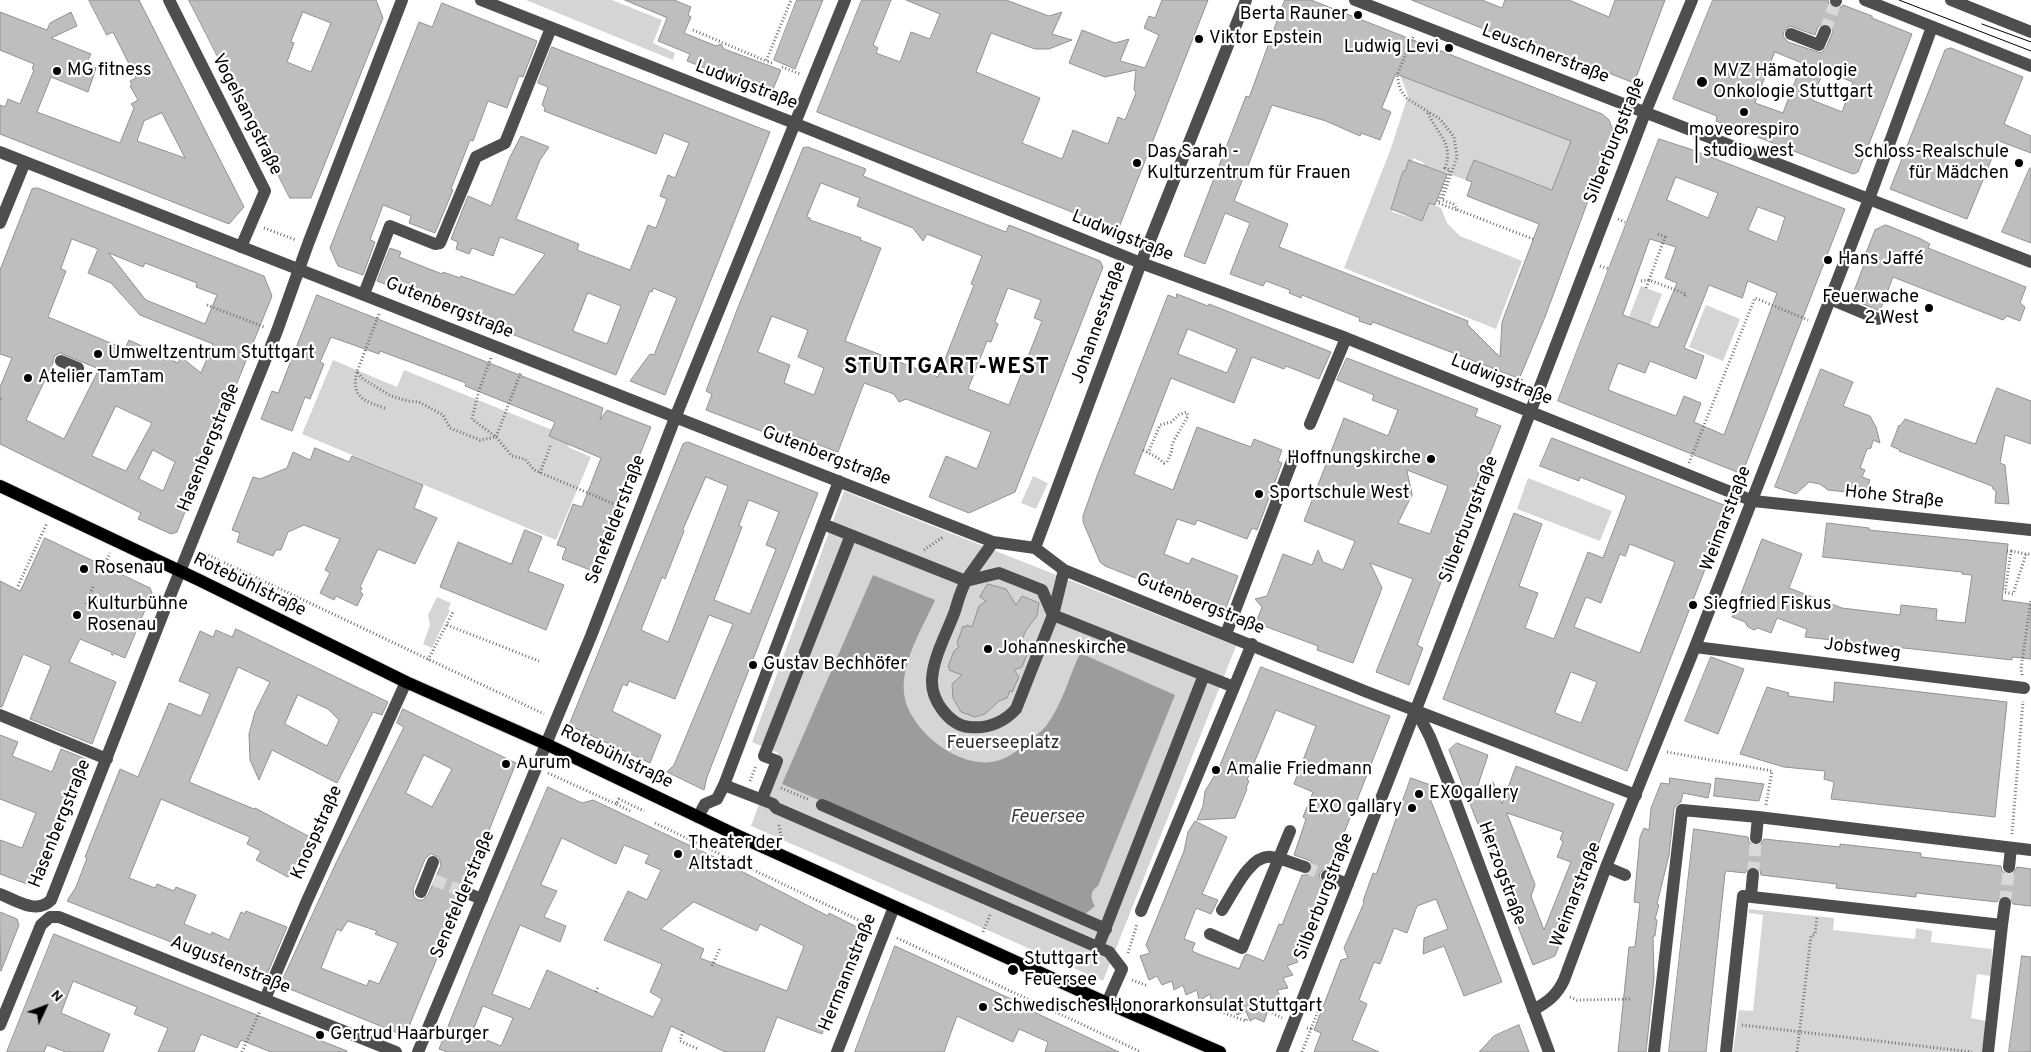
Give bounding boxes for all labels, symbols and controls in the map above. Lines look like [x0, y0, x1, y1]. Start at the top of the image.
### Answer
place label: Berta Rauner [1240, 4, 1348, 26]
marker: Berta Rauner [1352, 9, 1364, 21]
street label: Leuschnerstraße [1478, 21, 1612, 89]
place label: Viktor Epstein [1209, 28, 1322, 50]
marker: Viktor Epstein [1193, 33, 1205, 45]
place label: Ludwig Levi [1344, 37, 1439, 59]
marker: Ludwig Levi [1443, 42, 1455, 54]
street label: Vogelsangstraße [206, 51, 286, 179]
street label: Ludwigstraße [692, 57, 800, 115]
place label: MG fitness [67, 60, 152, 82]
place label: MVZ Hämatologie Onkologie Stuttgart [1713, 61, 1873, 104]
marker: MG fitness [51, 65, 63, 77]
street label: Silberburgstraße [1581, 75, 1651, 207]
marker: MVZ Hämatologie Onkologie Stuttgart [1695, 75, 1709, 89]
marker: moveorespiro | studio west [1738, 106, 1750, 118]
place label: moveorespiro | studio west [1689, 120, 1799, 162]
place label: Das Sarah - Kulturzentrum für Frauen [1147, 142, 1351, 184]
place label: Schloss-Realschule für Mädchen [1854, 142, 2009, 184]
marker: Das Sarah - Kulturzentrum für Frauen [1131, 157, 1143, 169]
marker: Schloss-Realschule für Mädchen [2013, 157, 2025, 169]
street label: Ludwigstraße [1068, 207, 1176, 267]
place label: Hans Jaffé [1838, 249, 1924, 271]
marker: Hans Jaffé [1822, 254, 1834, 266]
street label: Johannesstraße [1068, 259, 1132, 387]
street label: Gutenbergstraße [382, 273, 516, 345]
place label: Feuerwache 2 West [1822, 287, 1919, 330]
marker: Feuerwache 2 West [1923, 302, 1935, 314]
place label: Umweltzentrum Stuttgart [108, 343, 315, 365]
marker: Umweltzentrum Stuttgart [92, 348, 104, 360]
street label: Ludwigstraße [1447, 351, 1555, 411]
district label: STUTTGART-WEST [842, 356, 1052, 382]
place label: Atelier TamTam [38, 367, 164, 389]
marker: Atelier TamTam [22, 372, 34, 384]
street label: Hasenbergstraße [174, 381, 246, 515]
street label: Gutenbergstraße [759, 423, 893, 491]
place label: Hoffnungskirche [1287, 448, 1421, 470]
street label: Senefelderstraße [582, 452, 652, 588]
marker: Hoffnungskirche [1425, 453, 1437, 465]
street label: Silberburgstraße [1436, 453, 1504, 587]
street label: Weimarstraße [1697, 463, 1757, 575]
street label: Hohe Straße [1843, 482, 1945, 514]
place label: Sportschule West [1269, 483, 1410, 505]
marker: Sportschule West [1253, 488, 1265, 500]
street label: Rotebühlstraße [189, 549, 309, 623]
place label: Rosenau [94, 558, 163, 580]
marker: Rosenau [78, 563, 90, 575]
street label: Gutenbergstraße [1133, 569, 1267, 641]
place label: Kulturbühne Rosenau [87, 594, 188, 636]
place label: Siegfried Fiskus [1703, 594, 1831, 616]
marker: Siegfried Fiskus [1687, 599, 1699, 611]
marker: Kulturbühne Rosenau [71, 609, 83, 621]
street label: Jobstweg [1822, 635, 1902, 665]
place label: Johanneskirche [998, 638, 1126, 660]
marker: Johanneskirche [982, 643, 994, 655]
place label: Gustav Bechhöfer [763, 654, 907, 676]
marker: Gustav Bechhöfer [747, 659, 759, 671]
street label: Rotebühlstraße [556, 721, 676, 795]
park label: Feuerseeplatz [946, 733, 1060, 755]
place label: Aurum [516, 753, 571, 775]
street label: Hasenbergstraße [25, 757, 97, 891]
marker: Aurum [500, 758, 512, 770]
place label: Amalie Friedmann [1226, 759, 1372, 781]
marker: Amalie Friedmann [1210, 764, 1222, 776]
street label: Knospstraße [288, 783, 348, 883]
place label: EXOgallery [1429, 783, 1519, 805]
marker: EXOgallery [1413, 788, 1425, 800]
place label: EXO gallary [1308, 797, 1402, 819]
marker: EXO gallary [1406, 802, 1418, 814]
water label: Feuersee [1010, 807, 1084, 829]
street label: Herzogstraße [1472, 819, 1530, 929]
street label: Senefelderstraße [427, 828, 501, 962]
street label: Silberburgstraße [1291, 830, 1359, 964]
place label: Theater der Altstadt [688, 833, 782, 876]
street label: Weimarstraße [1547, 839, 1607, 951]
marker: Theater der Altstadt [672, 848, 684, 860]
street label: Hermannstraße [816, 911, 882, 1035]
street label: Augustenstraße [167, 932, 293, 1000]
place label: Stuttgart Feuersee [1024, 949, 1098, 992]
marker: Stuttgart Feuersee [1006, 963, 1020, 977]
north arrow [20, 982, 70, 1032]
text: N [47, 987, 66, 1006]
place label: Schwedisches Honorarkonsulat Stuttgart [993, 996, 1323, 1018]
marker: Schwedisches Honorarkonsulat Stuttgart [977, 1001, 989, 1013]
place label: Gertrud Haarburger [330, 1024, 489, 1046]
marker: Gertrud Haarburger [314, 1029, 326, 1041]

